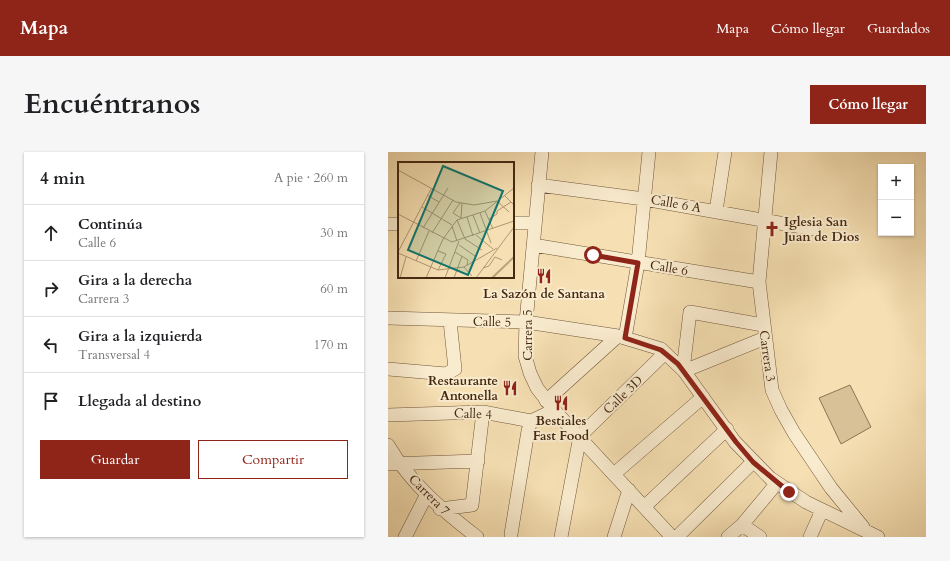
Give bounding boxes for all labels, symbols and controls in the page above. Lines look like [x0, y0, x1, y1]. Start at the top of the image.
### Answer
text: Mapa [20, 15, 68, 41]
text: Mapa [716, 19, 749, 38]
text: Cómo llegar [771, 19, 845, 38]
text: Guardados [867, 19, 930, 38]
text: Encuéntranos [24, 85, 200, 123]
button: Cómo llegar [810, 85, 926, 124]
inset map [398, 162, 514, 278]
map controls [878, 164, 914, 236]
button: + [878, 164, 914, 200]
text: 4 min [40, 167, 85, 190]
text: A pie · 260 m [274, 169, 348, 187]
street label: Calle 6 A [649, 191, 703, 217]
button: − [878, 200, 914, 236]
place label: Iglesia San Juan de Dios [782, 213, 859, 246]
text: Continúa [78, 214, 143, 234]
church icon: Iglesia San Juan de Dios [763, 220, 781, 238]
icon: ahead [40, 222, 62, 244]
text: 30 m [320, 224, 348, 242]
text: Calle 6 [78, 234, 116, 252]
route start [584, 246, 602, 264]
street label: Calle 6 [649, 256, 690, 280]
restaurant icon: La Sazón de Santana [535, 267, 553, 285]
text: Gira a la derecha [78, 270, 192, 290]
icon: right [40, 278, 62, 300]
text: 60 m [320, 280, 348, 298]
place label: La Sazón de Santana [483, 285, 605, 303]
text: Carrera 3 [78, 290, 129, 308]
street label: Carrera 5 [519, 309, 537, 361]
street label: Calle 5 [473, 313, 511, 331]
text: Gira a la izquierda [78, 326, 202, 346]
street label: Carrera 3 [755, 329, 779, 383]
icon: left [40, 334, 62, 356]
text: 170 m [314, 336, 348, 354]
text: Transversal 4 [78, 346, 150, 364]
place label: Restaurante Antonella [428, 372, 499, 405]
street label: Calle 3D [599, 372, 647, 418]
restaurant icon: Restaurante Antonella [501, 379, 519, 397]
icon: arrive [40, 390, 62, 412]
text: Llegada al destino [78, 391, 201, 411]
restaurant icon: Bestiales Fast Food [552, 394, 570, 412]
street label: Calle 4 [454, 404, 493, 424]
place label: Bestiales Fast Food [533, 412, 590, 445]
button: Guardar [40, 440, 190, 479]
button: Compartir [198, 440, 348, 479]
street label: Carrera 7 [404, 470, 454, 520]
route end [780, 483, 798, 501]

